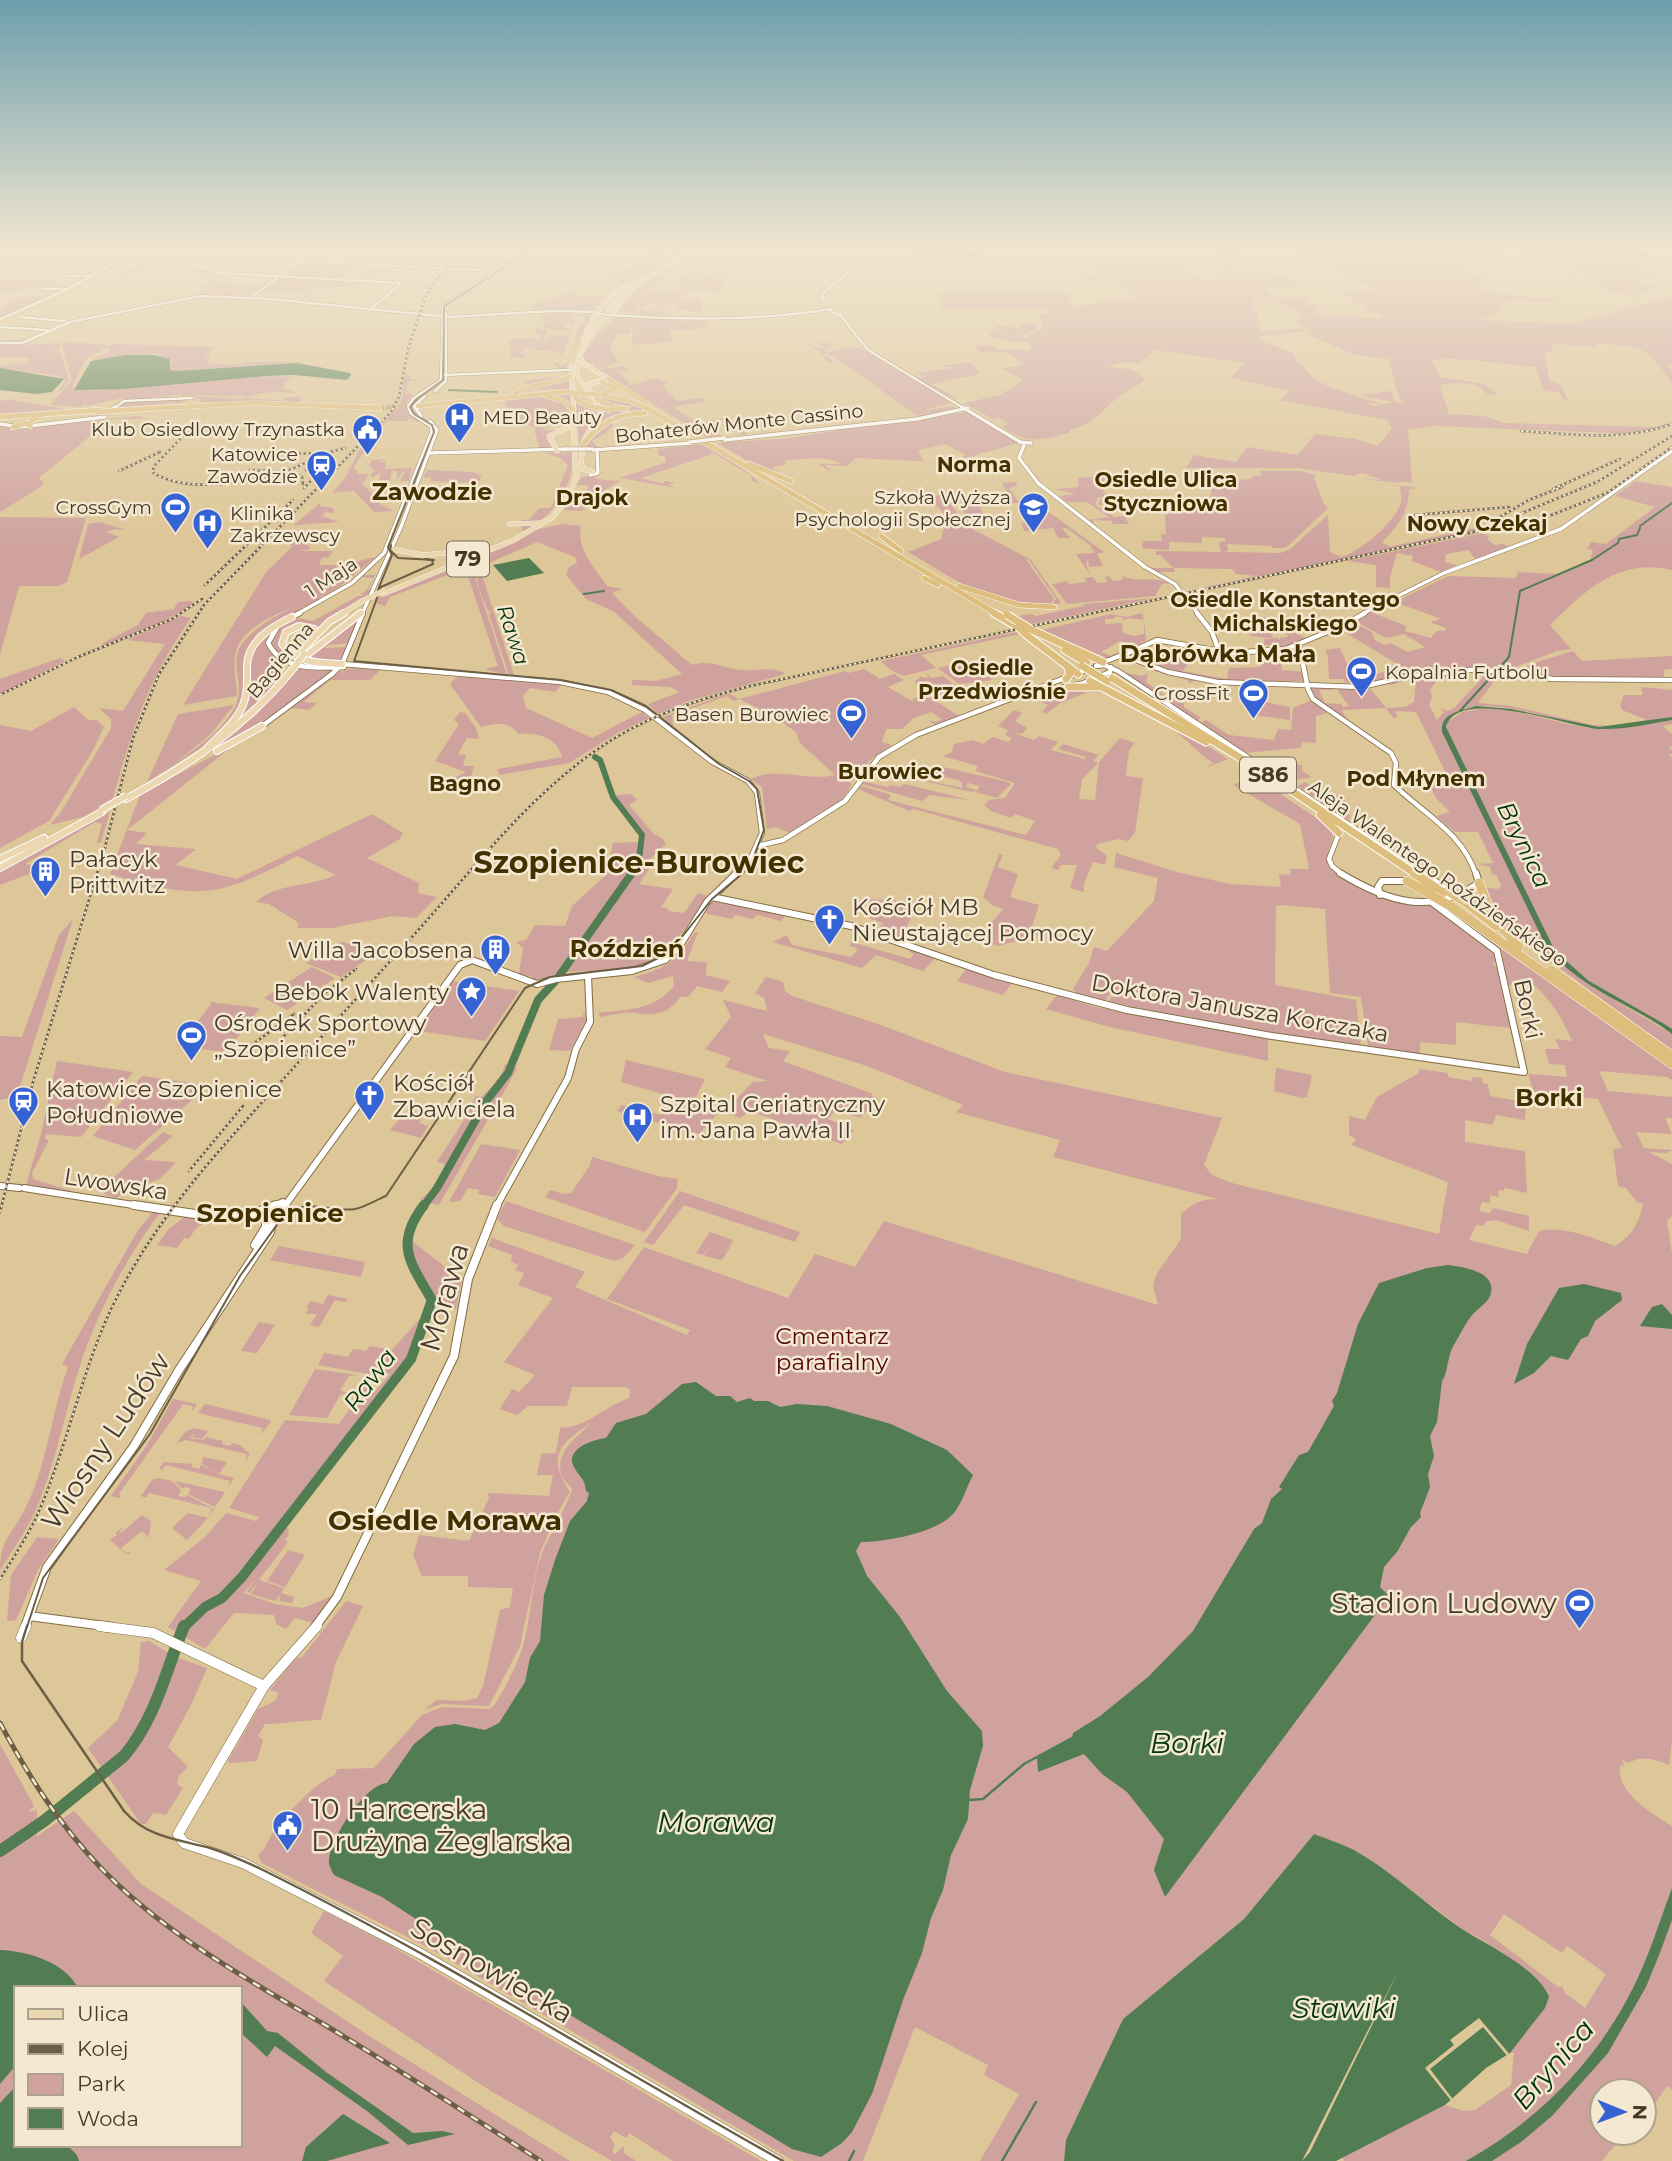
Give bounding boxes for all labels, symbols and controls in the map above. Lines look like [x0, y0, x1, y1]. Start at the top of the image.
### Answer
street label: Bohaterów Monte Cassino [614, 399, 864, 448]
hospital icon: MED Beauty [443, 400, 477, 444]
place label: MED Beauty [483, 406, 602, 429]
public building icon: Klub Osiedlowy Trzynastka [351, 412, 385, 456]
place label: Klub Osiedlowy Trzynastka [91, 418, 345, 441]
place label: Katowice Zawodzie [207, 443, 298, 488]
station icon: Katowice Zawodzie [304, 448, 338, 492]
district label: Norma [937, 452, 1011, 477]
district label: Osiedle Ulica Styczniowa [1094, 467, 1238, 516]
district label: Zawodzie [372, 477, 492, 506]
district label: Drajok [556, 485, 628, 510]
place label: Szkoła Wyższa Psychologii Społecznej [795, 486, 1011, 531]
sports icon: CrossGym [158, 490, 192, 534]
school or university icon: Szkoła Wyższa Psychologii Społecznej [1017, 491, 1051, 535]
place label: CrossGym [56, 496, 152, 519]
place label: Klinika Zakrzewscy [230, 502, 341, 547]
hospital icon: Klinika Zakrzewscy [190, 507, 224, 551]
district label: Nowy Czekaj [1407, 511, 1547, 536]
road number: 79 [447, 542, 489, 576]
street label: 1 Maja [301, 552, 362, 603]
district label: Osiedle Konstantego Michalskiego [1170, 587, 1400, 636]
water label: Rawa [492, 602, 535, 668]
street label: Bagienna [242, 618, 319, 703]
district label: Dąbrówka Mała [1120, 639, 1316, 668]
district label: Osiedle Przedwiośnie [918, 655, 1066, 704]
sports icon: Kopalnia Futbolu [1345, 655, 1379, 699]
place label: Kopalnia Futbolu [1385, 661, 1548, 684]
sports icon: CrossFit [1236, 676, 1270, 720]
place label: CrossFit [1154, 682, 1230, 705]
sports icon: Basen Burowiec [835, 697, 869, 741]
place label: Basen Burowiec [675, 703, 829, 726]
road number: S86 [1240, 758, 1296, 792]
district label: Burowiec [838, 759, 943, 784]
district label: Pod Młynem [1347, 766, 1485, 791]
district label: Bagno [429, 771, 501, 796]
street label: Aleja Walentego Roździeńskiego [1304, 775, 1571, 972]
water label: Brynica [1491, 797, 1558, 893]
district label: Szopienice-Burowiec [474, 844, 805, 881]
place label: Pałacyk Prittwitz [69, 845, 165, 899]
building icon: Pałacyk Prittwitz [29, 855, 63, 899]
place label: Kościół MB Nieustającej Pomocy [852, 893, 1094, 947]
church icon: Kościół MB Nieustającej Pomocy [812, 903, 846, 947]
building icon: Willa Jacobsena [479, 933, 513, 977]
district label: Roździeń [570, 934, 684, 963]
place label: Willa Jacobsena [288, 936, 473, 964]
street label: Doktora Janusza Korczaka [1089, 968, 1391, 1048]
place icon: Bebok Walenty [455, 975, 489, 1019]
street label: Borki [1508, 976, 1548, 1042]
place label: Bebok Walenty [274, 978, 450, 1006]
place label: Ośrodek Sportowy „Szopienice” [214, 1009, 427, 1063]
sports icon: Ośrodek Sportowy „Szopienice” [174, 1019, 208, 1063]
place label: Kościół Zbawiciela [393, 1069, 516, 1123]
place label: Katowice Szopienice Południowe [46, 1075, 282, 1129]
church icon: Kościół Zbawiciela [353, 1079, 387, 1123]
district label: Borki [1515, 1083, 1583, 1112]
station icon: Katowice Szopienice Południowe [6, 1085, 40, 1129]
place label: Szpital Geriatryczny im. Jana Pawła II [660, 1090, 886, 1144]
hospital icon: Szpital Geriatryczny im. Jana Pawła II [620, 1100, 654, 1144]
street label: Lwowska [62, 1162, 170, 1206]
district label: Szopienice [196, 1197, 344, 1229]
street label: Morawa [412, 1239, 476, 1355]
park label: Cmentarz parafialny [775, 1322, 889, 1376]
water label: Rawa [337, 1343, 402, 1417]
street label: Wiosny Ludów [33, 1346, 177, 1536]
district label: Osiedle Morawa [328, 1503, 562, 1537]
place label: Stadion Ludowy [1331, 1586, 1558, 1620]
sports icon: Stadion Ludowy [1563, 1586, 1597, 1630]
water label: Borki [1150, 1726, 1224, 1760]
place label: 10 Harcerska Drużyna Żeglarska [311, 1792, 572, 1858]
water label: Morawa [657, 1805, 775, 1839]
public building icon: 10 Harcerska Drużyna Żeglarska [271, 1808, 305, 1852]
street label: Sosnowiecka [405, 1910, 579, 2030]
legend [14, 1986, 242, 2147]
water label: Stawiki [1292, 1991, 1396, 2025]
text: Ulica [77, 2001, 129, 2026]
water label: Brynica [1505, 2012, 1601, 2116]
text: Kolej [77, 2036, 129, 2061]
text: Park [77, 2071, 125, 2096]
north arrow [1588, 2077, 1658, 2147]
text: N [1628, 2104, 1651, 2120]
text: Woda [77, 2106, 139, 2131]

